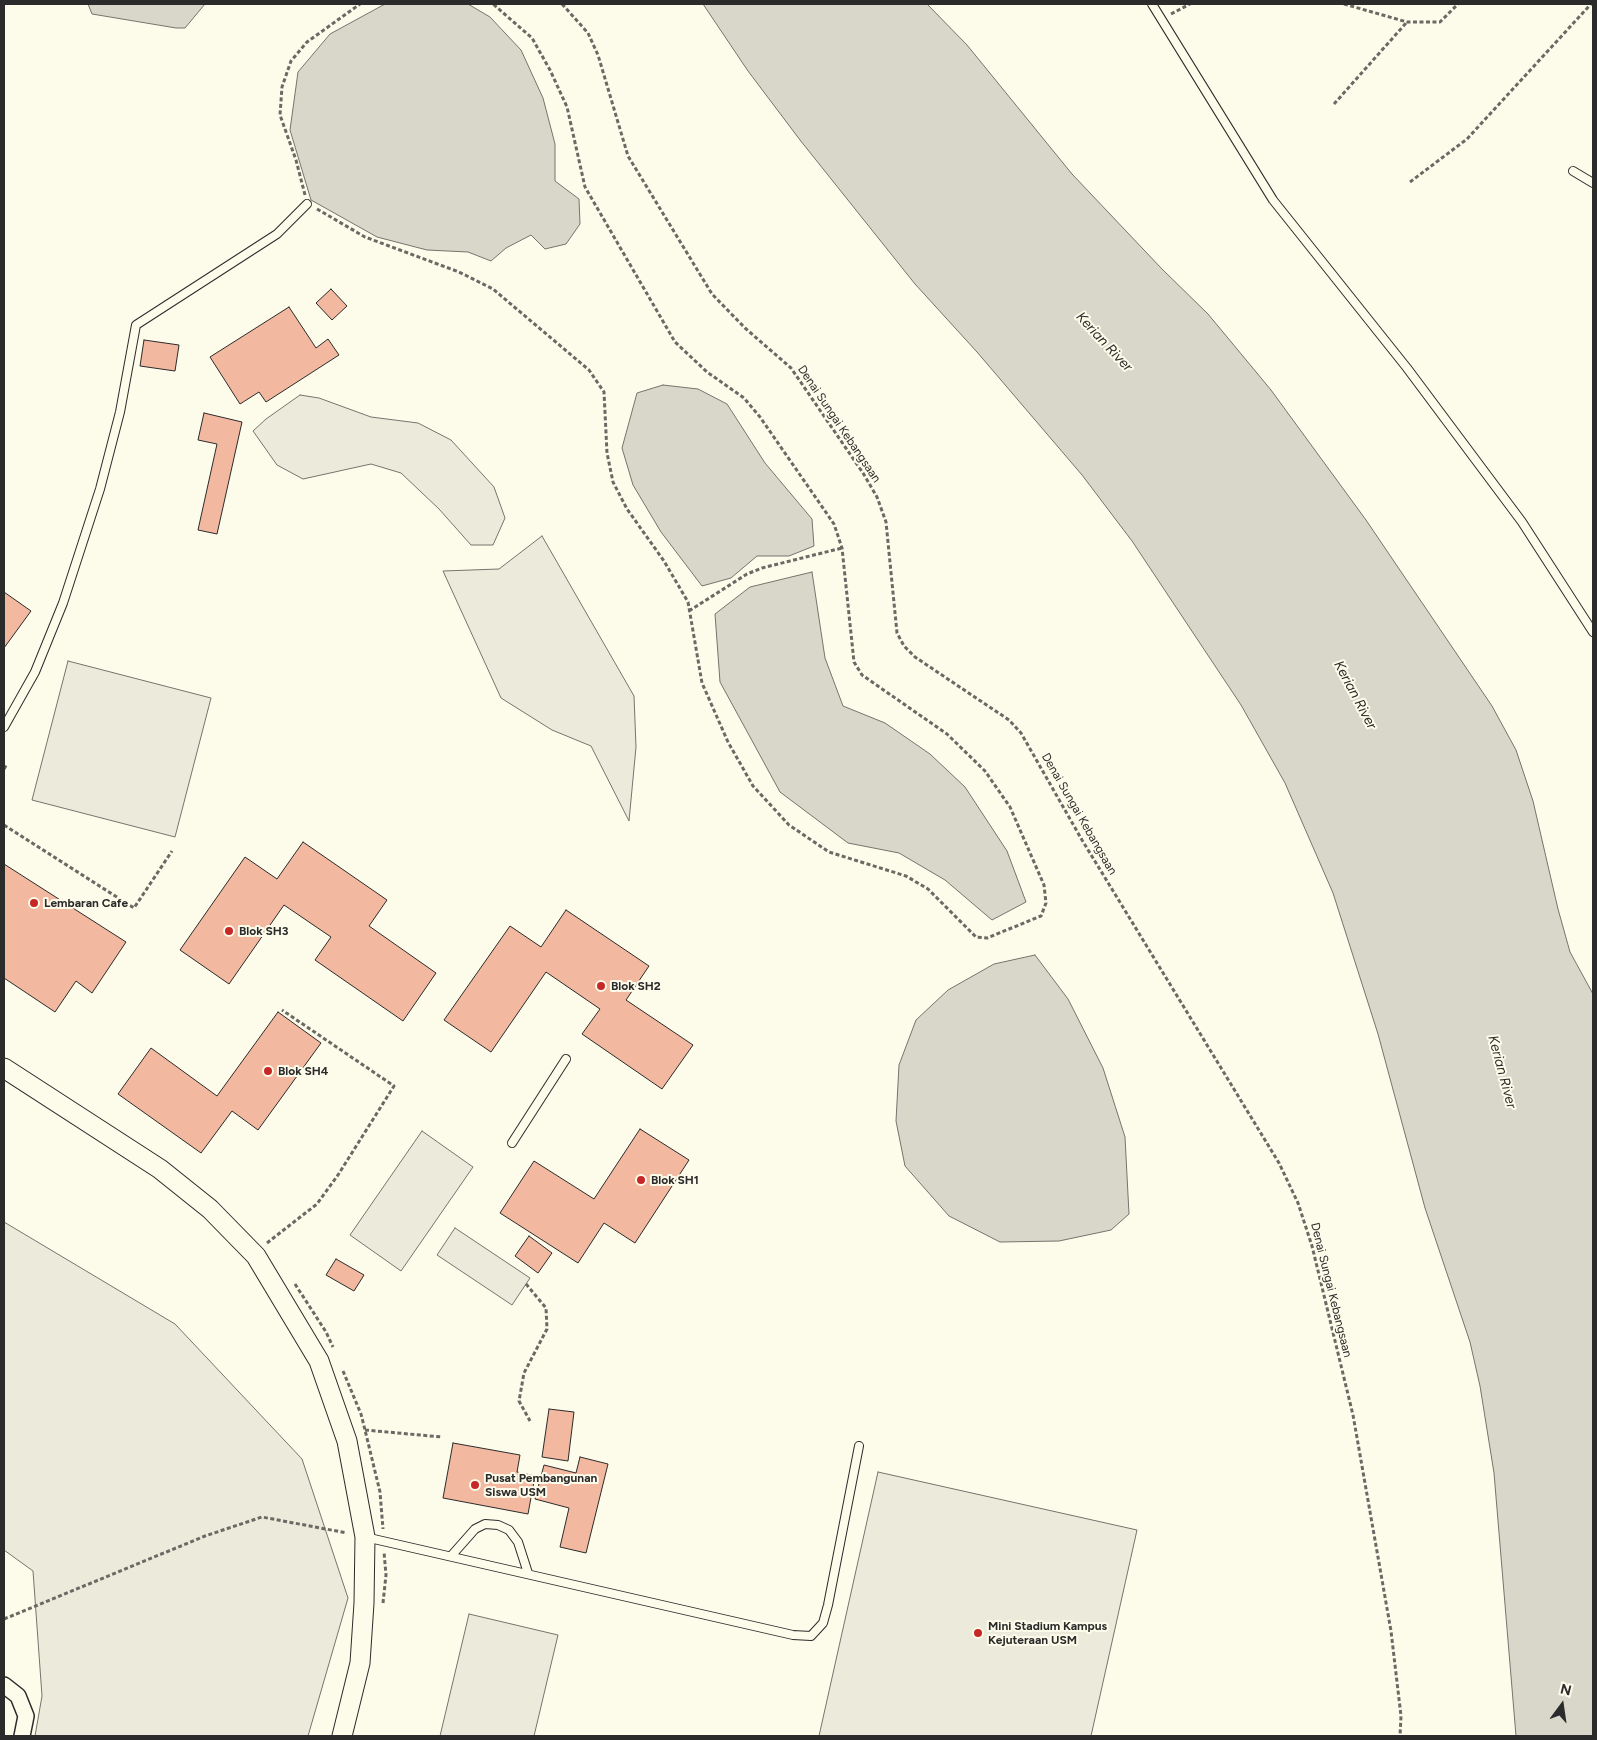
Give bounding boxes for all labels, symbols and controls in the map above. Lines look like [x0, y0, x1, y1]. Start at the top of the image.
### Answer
water label: Kerian River [1072, 309, 1136, 375]
street label: Denai Sungai Kebangsaan [794, 363, 884, 485]
water label: Kerian River [1330, 658, 1380, 732]
street label: Denai Sungai Kebangsaan [1038, 751, 1120, 877]
place label: Lembaran Cafe [44, 896, 128, 910]
marker: Lembaran Cafe [28, 897, 40, 909]
place label: Blok SH3 [239, 924, 289, 938]
marker: Blok SH3 [223, 925, 235, 937]
place label: Blok SH2 [611, 979, 661, 993]
marker: Blok SH2 [595, 980, 607, 992]
water label: Kerian River [1484, 1034, 1520, 1110]
place label: Blok SH4 [278, 1064, 328, 1078]
marker: Blok SH4 [262, 1065, 274, 1077]
place label: Blok SH1 [651, 1173, 699, 1187]
marker: Blok SH1 [635, 1174, 647, 1186]
street label: Denai Sungai Kebangsaan [1307, 1221, 1355, 1359]
place label: Pusat Pembangunan Siswa USM [485, 1471, 597, 1499]
marker: Pusat Pembangunan Siswa USM [469, 1479, 481, 1491]
place label: Mini Stadium Kampus Kejuteraan USM [988, 1619, 1107, 1647]
marker: Mini Stadium Kampus Kejuteraan USM [972, 1627, 984, 1639]
north arrow [1537, 1680, 1587, 1730]
text: N [1558, 1680, 1573, 1700]

